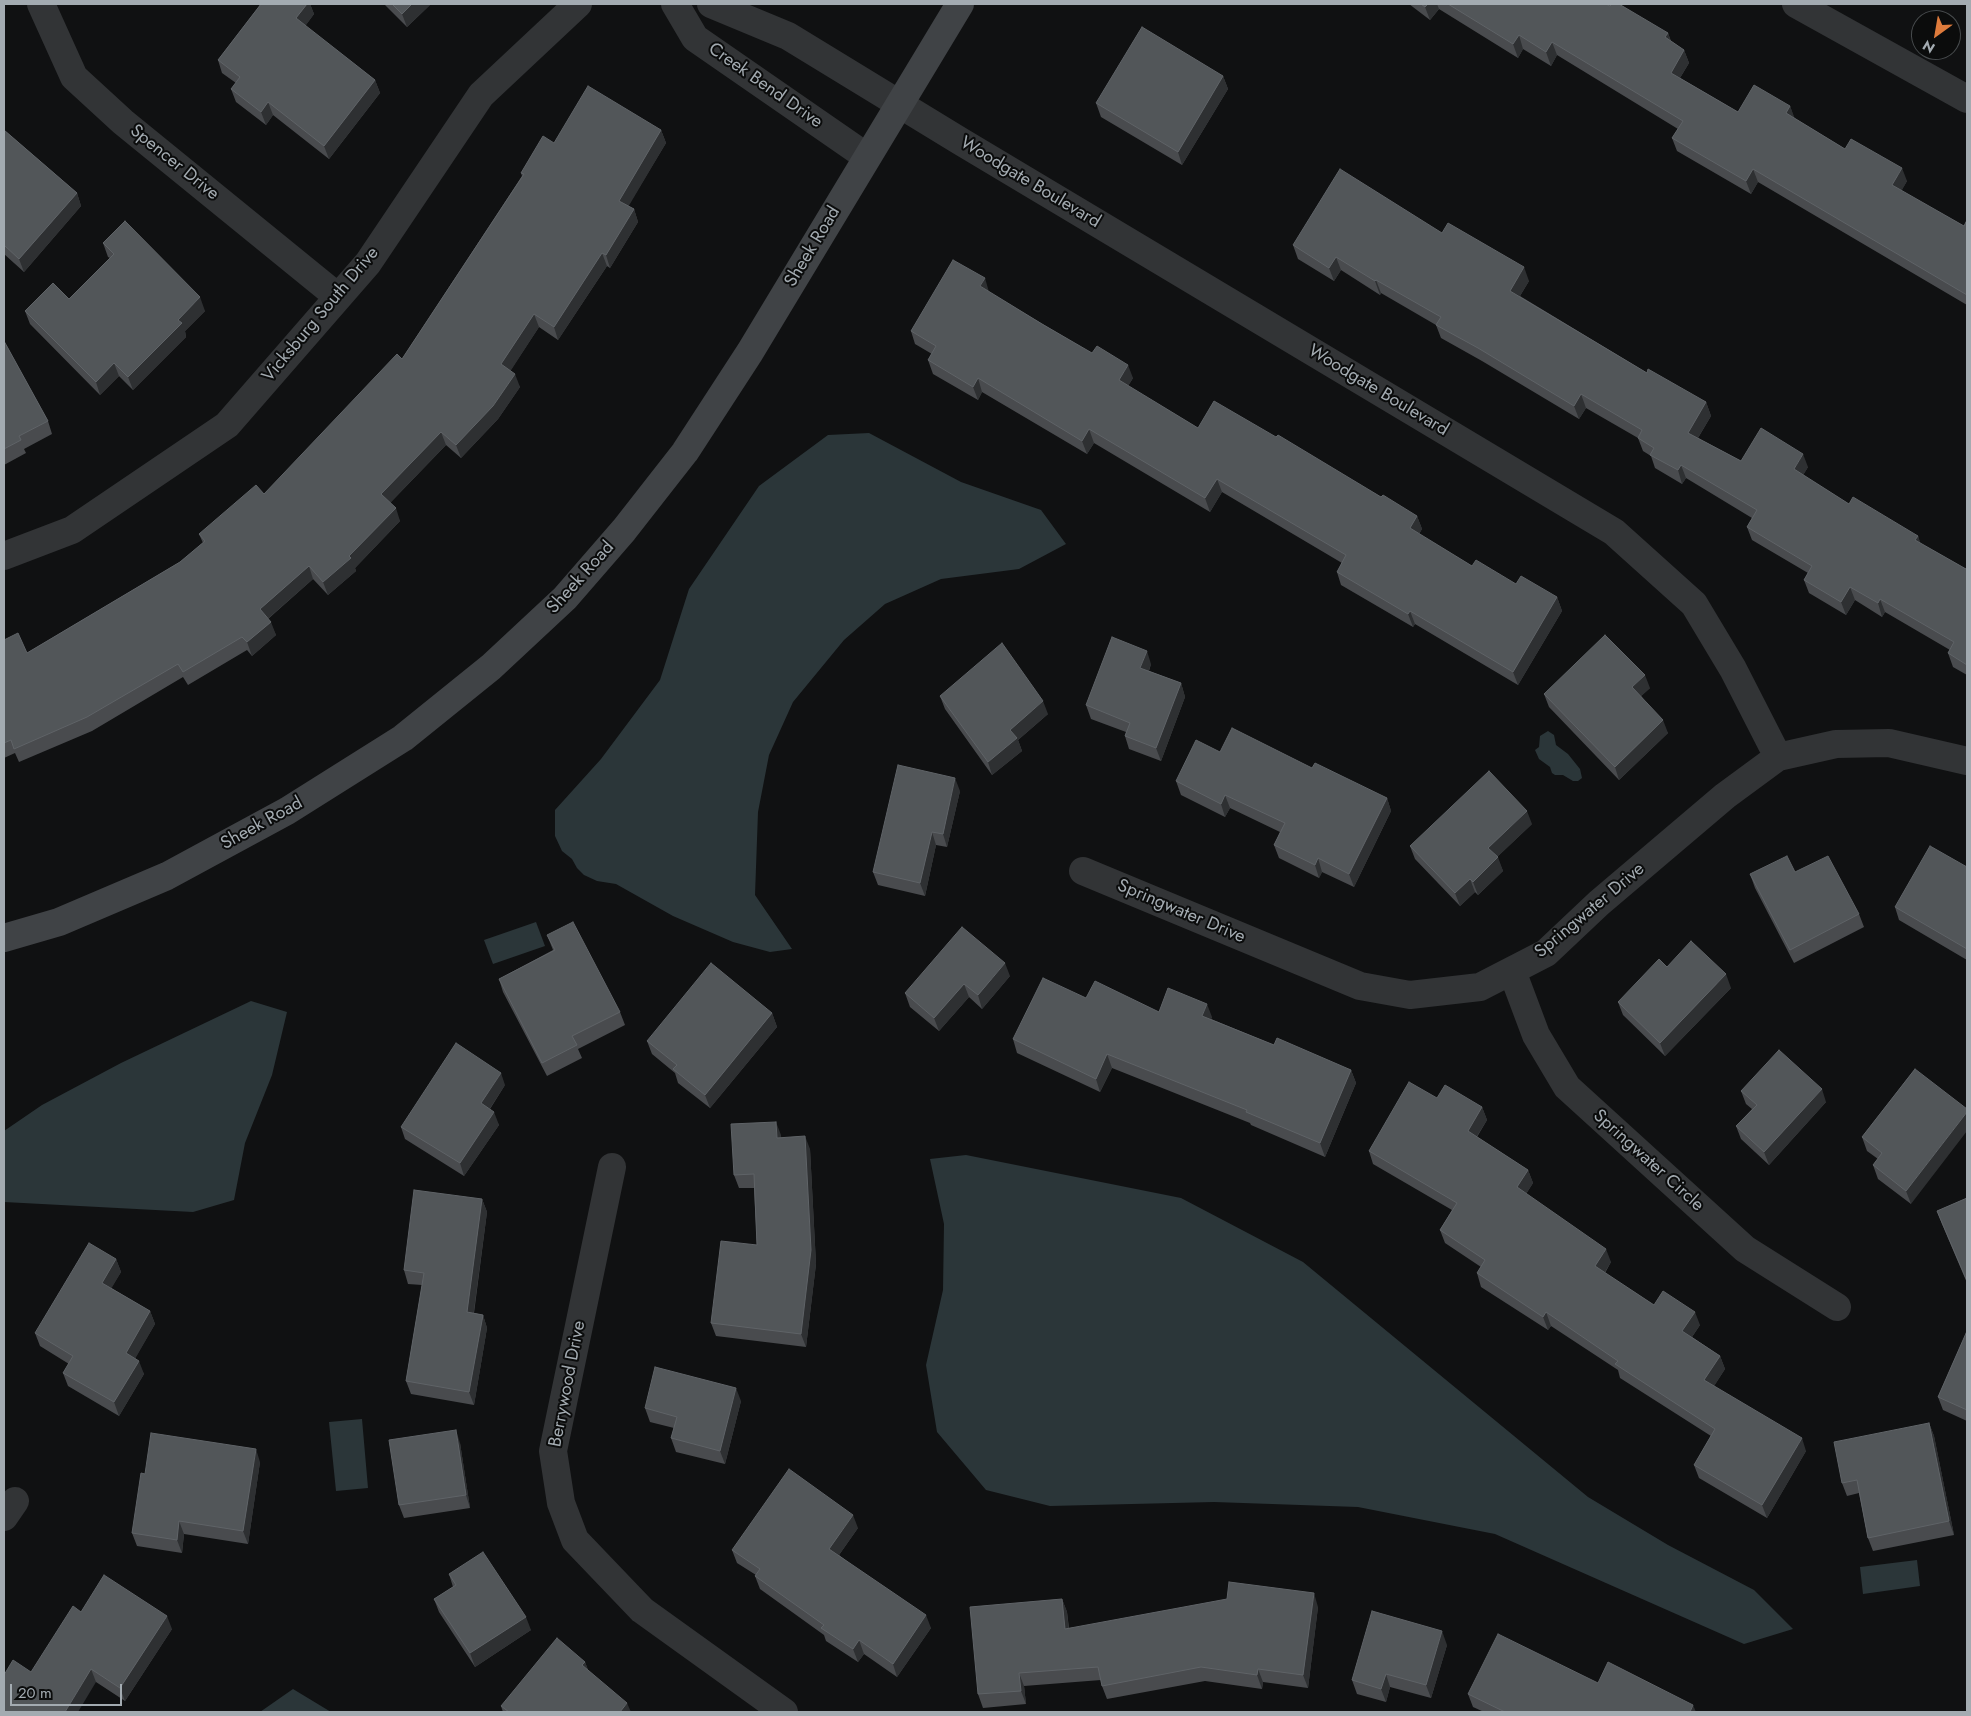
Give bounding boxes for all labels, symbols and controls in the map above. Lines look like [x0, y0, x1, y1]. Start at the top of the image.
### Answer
north arrow [1911, 10, 1961, 60]
text: N [1919, 35, 1939, 58]
street label: Creek Bend Drive [704, 39, 826, 133]
street label: Spencer Drive [125, 121, 223, 205]
street label: Woodgate Boulevard [956, 133, 1104, 233]
street label: Sheek Road [781, 203, 845, 291]
street label: Vicksburg South Drive [258, 243, 384, 387]
street label: Woodgate Boulevard [1304, 341, 1452, 441]
street label: Sheek Road [543, 537, 619, 619]
street label: Sheek Road [217, 793, 307, 855]
street label: Springwater Drive [1531, 859, 1649, 963]
street label: Springwater Drive [1114, 875, 1248, 949]
street label: Springwater Circle [1588, 1106, 1708, 1216]
street label: Berrywood Drive [545, 1319, 591, 1449]
scale bar [12, 1674, 125, 1706]
text: 20 m [18, 1682, 52, 1704]

